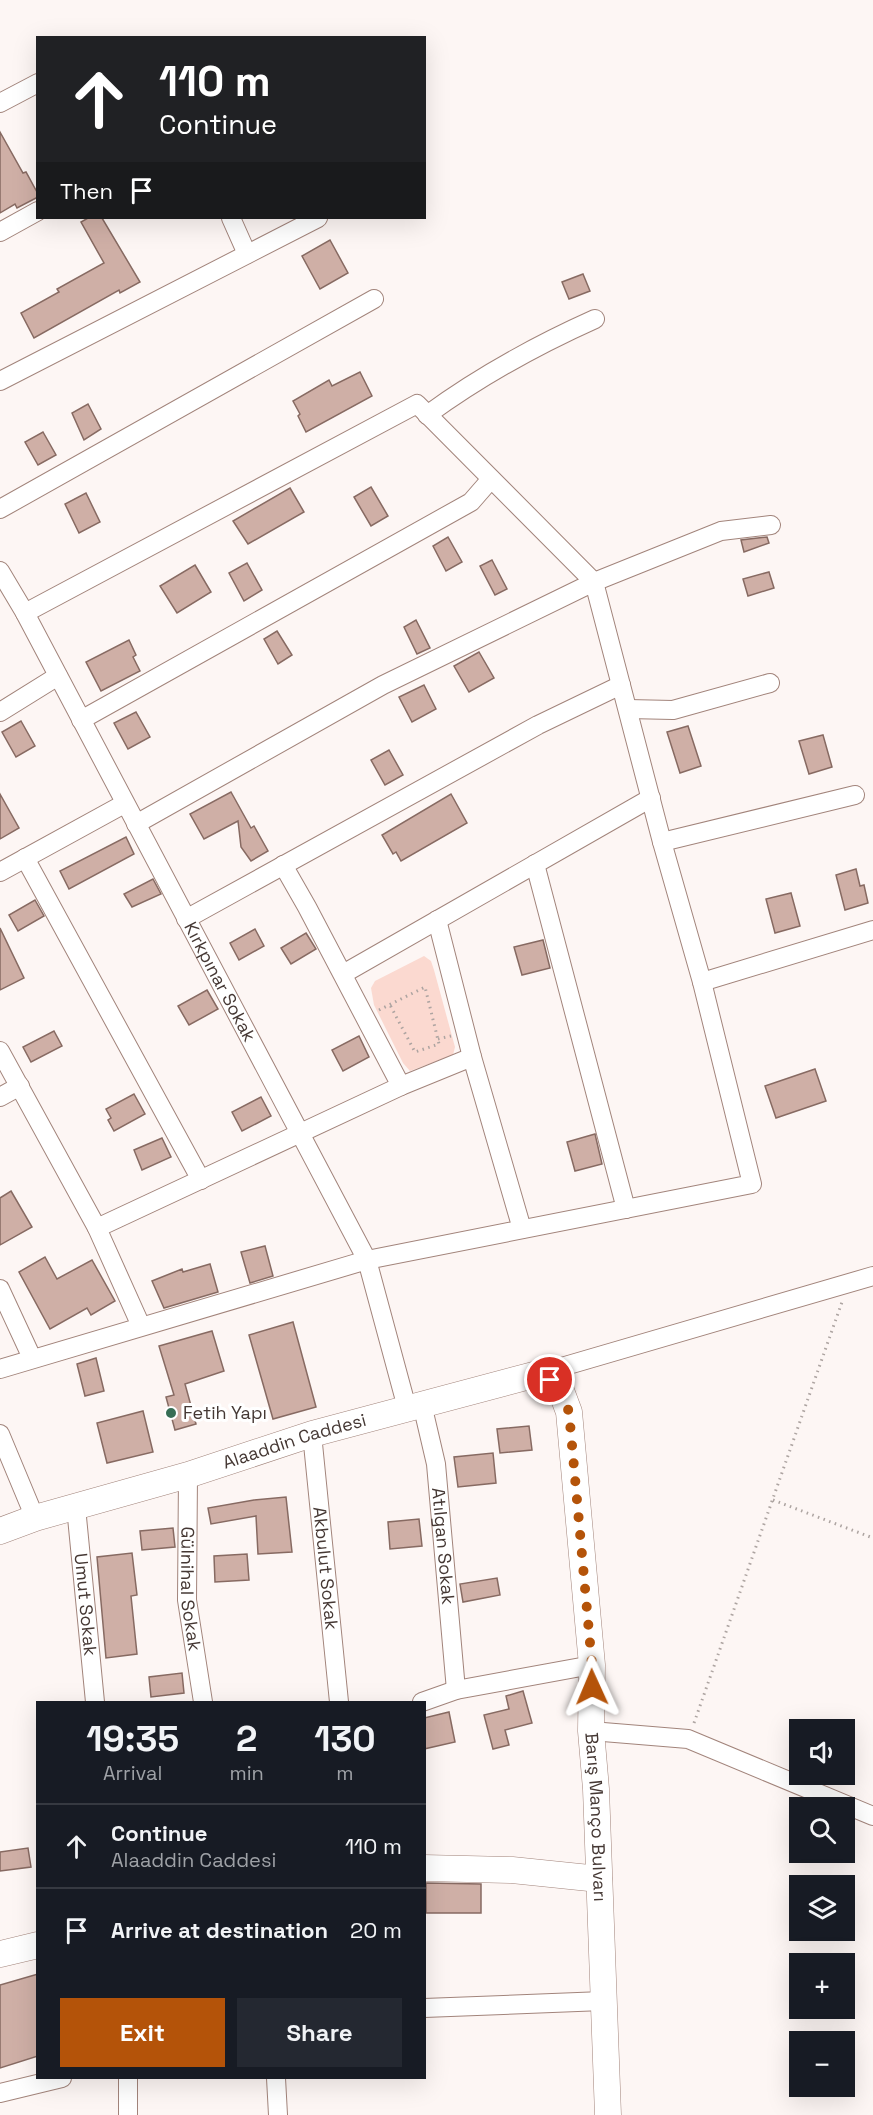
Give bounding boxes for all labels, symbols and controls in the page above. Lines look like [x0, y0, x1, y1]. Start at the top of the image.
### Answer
text: 110 m [159, 55, 271, 108]
icon: ahead [60, 60, 138, 138]
text: Continue [159, 107, 277, 142]
icon: arrive [125, 174, 158, 207]
text: Then [60, 177, 113, 205]
street label: Kırkpınar Sokak [179, 918, 262, 1046]
pin [524, 1354, 575, 1405]
icon: arrive [533, 1363, 566, 1396]
place label: Fetih Yapı [183, 1401, 267, 1424]
marker: Fetih Yapı [164, 1406, 178, 1420]
street label: Alaaddin Caddesi [220, 1408, 369, 1474]
street label: Atılgan Sokak [427, 1487, 460, 1606]
street label: Akbulut Sokak [308, 1506, 344, 1631]
street label: Gülnihal Sokak [176, 1526, 207, 1653]
street label: Umut Sokak [70, 1552, 102, 1657]
position arrow [560, 1655, 624, 1719]
text: 19:35 [86, 1716, 179, 1762]
text: 2 [236, 1716, 257, 1762]
text: 130 [314, 1716, 376, 1762]
map controls [789, 1719, 855, 2097]
button: sound [789, 1719, 855, 1785]
street label: Barış Manço Bulvarı [580, 1731, 612, 1902]
text: Arrival [103, 1760, 162, 1786]
text: min [229, 1760, 264, 1786]
text: m [336, 1760, 354, 1786]
button: search [789, 1797, 855, 1863]
text: Continue [111, 1819, 207, 1847]
icon: ahead [60, 1830, 93, 1863]
text: 110 m [345, 1832, 402, 1860]
text: Alaaddin Caddesi [111, 1847, 276, 1873]
button: layers [789, 1875, 855, 1941]
icon: arrive [60, 1914, 93, 1947]
text: Arrive at destination [111, 1916, 328, 1944]
text: 20 m [350, 1916, 402, 1944]
button: + [789, 1953, 855, 2019]
button: Exit [60, 1998, 225, 2067]
button: Share [237, 1998, 402, 2067]
button: − [789, 2031, 855, 2097]

